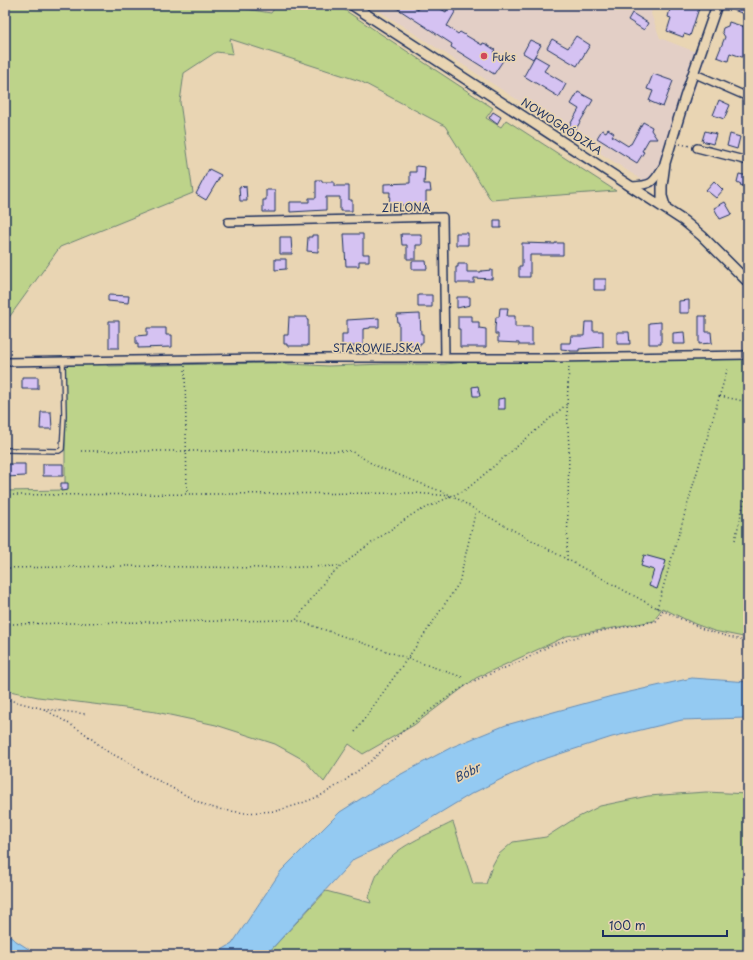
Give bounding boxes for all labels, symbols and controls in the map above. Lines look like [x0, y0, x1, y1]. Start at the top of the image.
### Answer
place label: Fuks [492, 48, 516, 65]
marker: Fuks [479, 51, 489, 61]
street label: NOWOGRÓDZKA [518, 93, 606, 159]
street label: ZIELONA [382, 198, 431, 216]
street label: STAROWIEJSKA [333, 339, 421, 356]
water label: Bóbr [451, 757, 485, 786]
scale bar [603, 912, 727, 938]
text: 100 m [609, 916, 646, 934]

